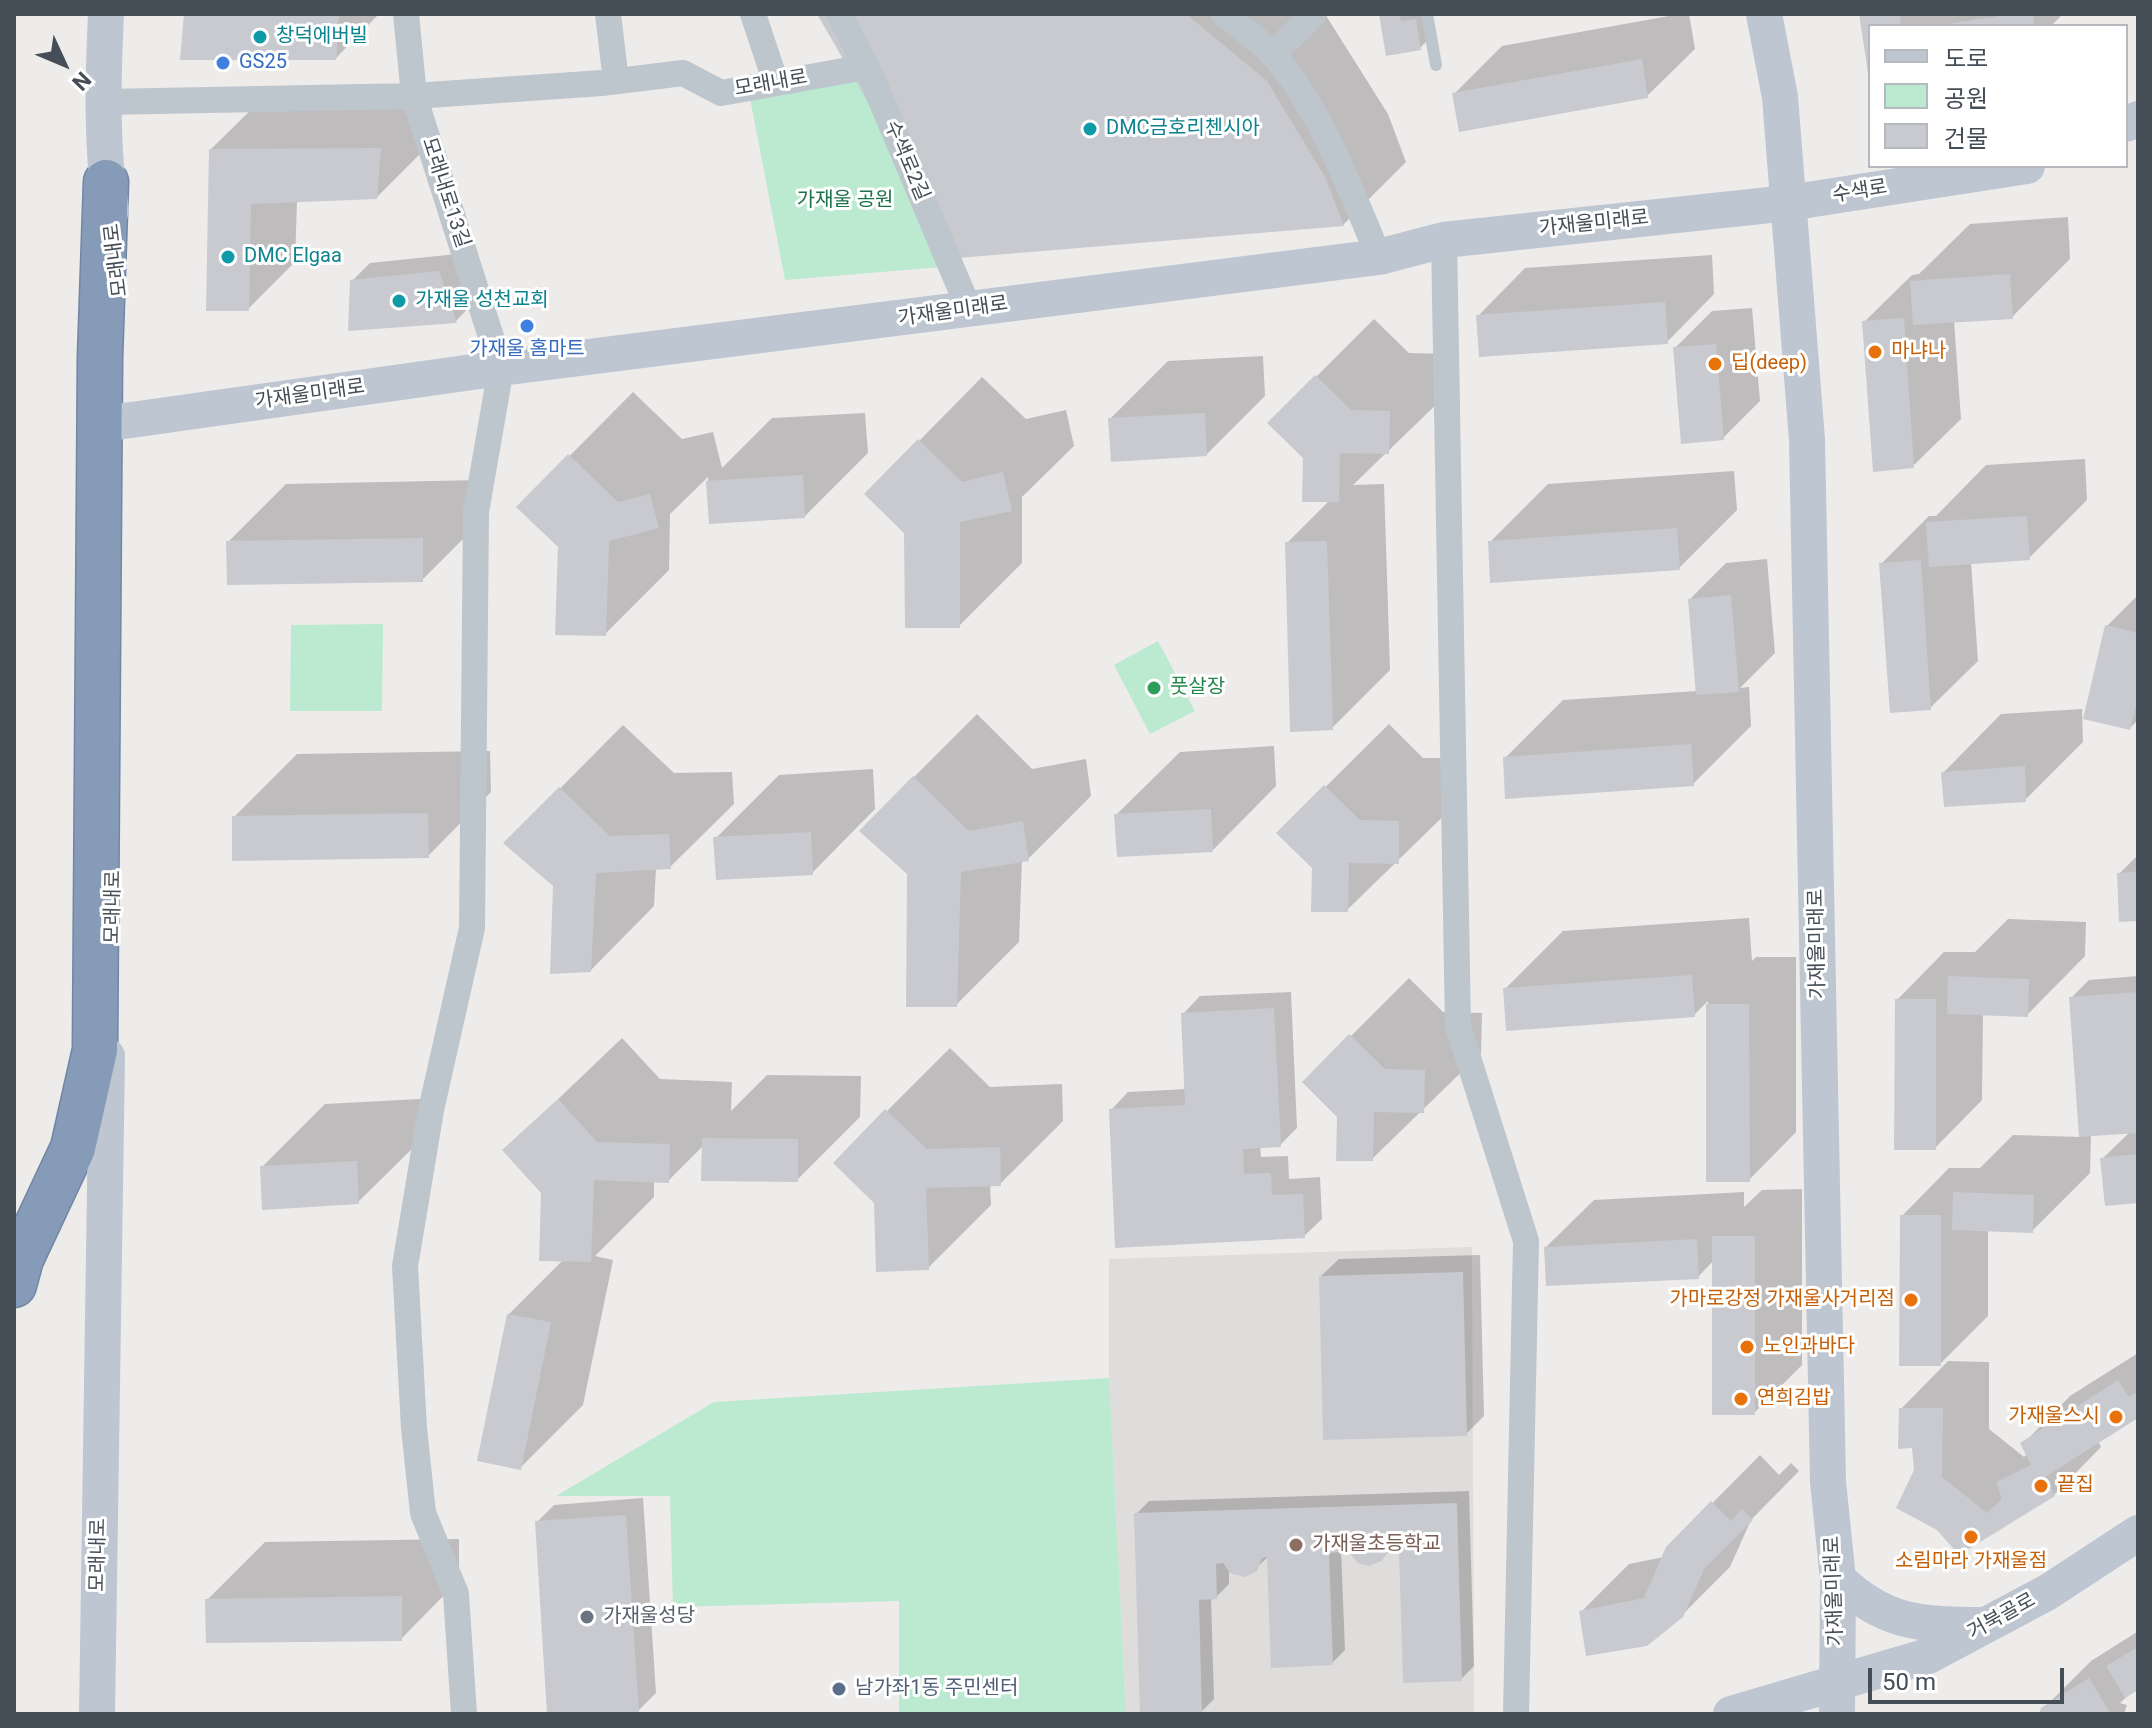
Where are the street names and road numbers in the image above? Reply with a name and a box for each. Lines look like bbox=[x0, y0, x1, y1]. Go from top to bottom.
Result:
street label: 모래내로 bbox=[733, 66, 809, 102]
street label: 수색로2길 bbox=[878, 117, 934, 205]
street label: 모래내로13길 bbox=[416, 135, 474, 251]
street label: 수색로 bbox=[1831, 176, 1889, 208]
street label: 가재울미래로 bbox=[1538, 206, 1650, 242]
street label: 모래내로 bbox=[101, 222, 133, 298]
street label: 가재울미래로 bbox=[897, 292, 1009, 332]
street label: 가재울미래로 bbox=[254, 375, 366, 415]
street label: 모래내로 bbox=[101, 870, 127, 944]
street label: 가재울미래로 bbox=[1805, 889, 1831, 999]
street label: 모래내로 bbox=[86, 1518, 112, 1592]
street label: 가재울미래로 bbox=[1821, 1535, 1849, 1647]
street label: 거북골로 bbox=[1964, 1589, 2040, 1645]

